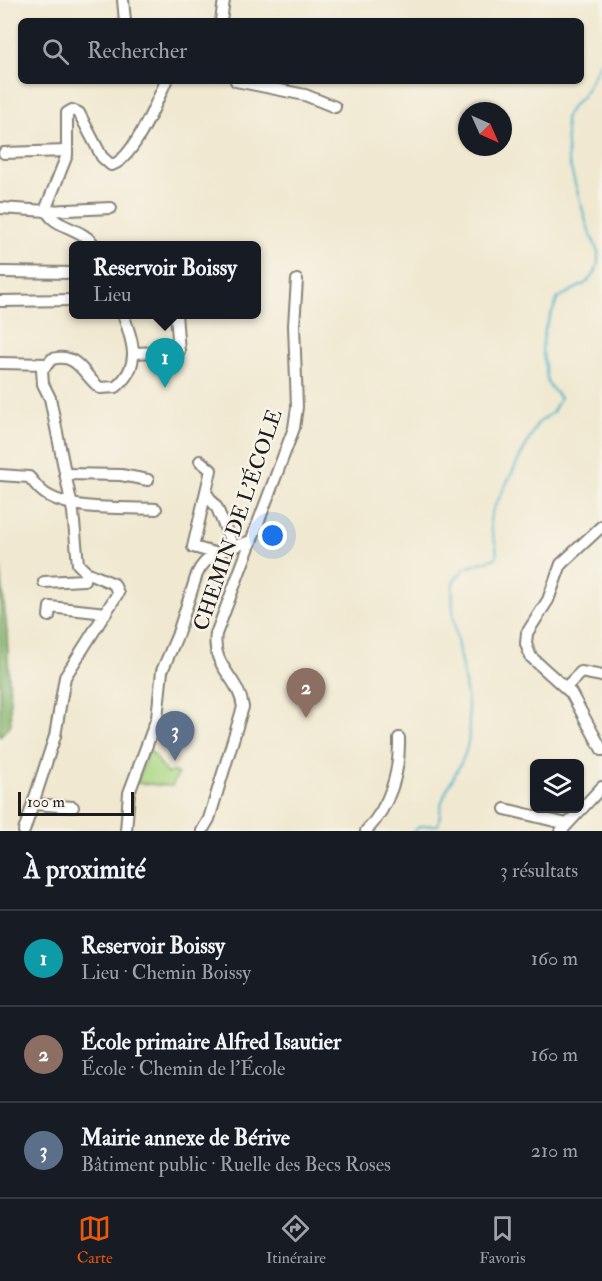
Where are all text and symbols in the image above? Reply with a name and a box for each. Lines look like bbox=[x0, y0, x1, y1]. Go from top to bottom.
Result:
search box bbox=[18, 18, 584, 84]
icon: search bbox=[39, 35, 72, 68]
text: Rechercher bbox=[87, 37, 187, 65]
north arrow bbox=[458, 102, 512, 156]
popup bbox=[69, 241, 261, 319]
text: Reservoir Boissy bbox=[93, 254, 237, 282]
text: Lieu bbox=[93, 282, 131, 307]
pin: 1 bbox=[146, 338, 184, 388]
street label: CHEMIN DE L'ÉCOLE bbox=[187, 406, 289, 634]
your location bbox=[258, 521, 287, 550]
pin: 2 bbox=[286, 668, 326, 718]
pin: 3 bbox=[156, 712, 195, 761]
map controls bbox=[530, 759, 584, 813]
button: layers bbox=[530, 759, 584, 813]
scale bar bbox=[18, 789, 134, 816]
text: 100 m bbox=[27, 792, 65, 812]
text: À proximité bbox=[24, 854, 146, 886]
text: 3 résultats bbox=[500, 858, 578, 883]
text: Reservoir Boissy bbox=[81, 932, 225, 960]
text: 1 bbox=[40, 946, 47, 971]
text: 160 m bbox=[531, 946, 578, 971]
text: Lieu · Chemin Boissy bbox=[81, 960, 251, 985]
text: École primaire Alfred Isautier bbox=[81, 1028, 341, 1056]
text: 2 bbox=[38, 1042, 49, 1067]
text: 160 m bbox=[531, 1042, 578, 1067]
text: École · Chemin de l'École bbox=[81, 1056, 285, 1081]
text: Mairie annexe de Bérive bbox=[81, 1124, 290, 1152]
text: 3 bbox=[40, 1138, 47, 1163]
text: 210 m bbox=[531, 1138, 578, 1163]
text: Bâtiment public · Ruelle des Becs Roses bbox=[81, 1152, 391, 1177]
tab: Carte bbox=[77, 1212, 113, 1268]
tab: Itinéraire bbox=[266, 1212, 326, 1268]
tab: Favoris bbox=[479, 1212, 525, 1268]

